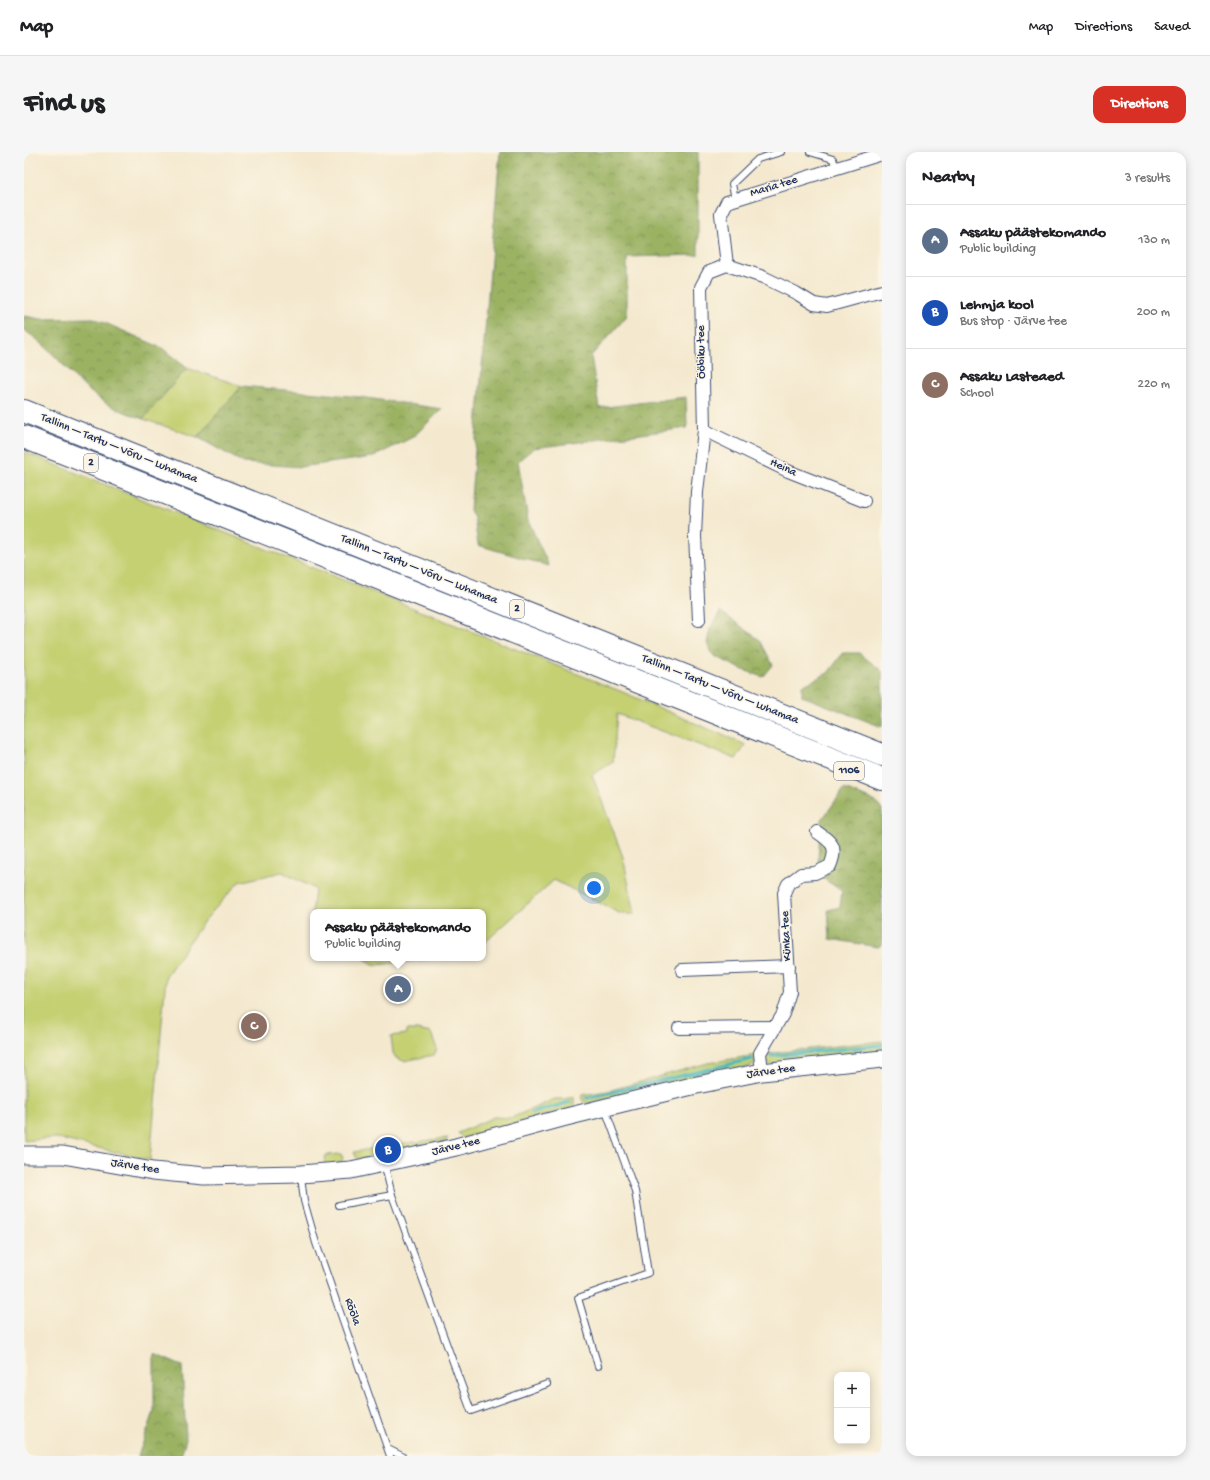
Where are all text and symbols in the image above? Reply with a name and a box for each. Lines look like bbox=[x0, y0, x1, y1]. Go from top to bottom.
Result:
text: Map bbox=[20, 16, 53, 39]
text: Map bbox=[1029, 19, 1053, 36]
text: Directions bbox=[1075, 19, 1132, 36]
text: Saved bbox=[1154, 19, 1190, 36]
button: Directions bbox=[1093, 86, 1186, 123]
text: Find us bbox=[24, 88, 104, 121]
text: Nearby bbox=[922, 168, 975, 188]
text: 3 results bbox=[1125, 171, 1170, 186]
street label: Maria tee bbox=[749, 173, 800, 201]
text: Assaku päästekomando bbox=[960, 224, 1106, 242]
text: A bbox=[931, 233, 939, 248]
text: 130 m bbox=[1138, 233, 1170, 248]
text: Public building bbox=[960, 242, 1036, 257]
text: Lehmja kool bbox=[960, 296, 1034, 314]
text: B bbox=[932, 305, 938, 320]
text: 200 m bbox=[1137, 305, 1170, 320]
text: Bus stop · Järve tee bbox=[960, 314, 1067, 329]
street label: Ööbiku tee bbox=[695, 324, 709, 379]
text: Assaku Lasteaed bbox=[960, 368, 1064, 386]
text: C bbox=[931, 377, 939, 392]
text: 220 m bbox=[1138, 377, 1170, 392]
text: School bbox=[960, 386, 994, 401]
street label: Tallinn — Tartu — Võru — Luhamaa bbox=[37, 411, 200, 487]
road number: 2 bbox=[84, 454, 98, 472]
street label: Heina bbox=[767, 456, 799, 480]
street label: Tallinn — Tartu — Võru — Luhamaa bbox=[337, 532, 500, 608]
road number: 2 bbox=[510, 600, 524, 618]
street label: Tallinn — Tartu — Võru — Luhamaa bbox=[638, 652, 801, 728]
road number: 1106 bbox=[834, 762, 864, 780]
your location bbox=[584, 878, 604, 898]
popup bbox=[310, 909, 486, 961]
street label: Künka tee bbox=[779, 910, 795, 961]
text: Assaku päästekomando bbox=[325, 919, 471, 937]
text: Public building bbox=[325, 937, 401, 952]
pin: A bbox=[385, 974, 411, 1004]
pin: C bbox=[241, 1011, 267, 1041]
street label: Järve tee bbox=[746, 1062, 797, 1082]
street label: Järve tee bbox=[431, 1134, 482, 1160]
pin: B bbox=[375, 1135, 401, 1165]
street label: Järve tee bbox=[110, 1156, 161, 1178]
street label: Rõõla bbox=[341, 1296, 363, 1328]
map controls bbox=[834, 1372, 870, 1444]
button: + bbox=[834, 1372, 870, 1408]
button: − bbox=[834, 1408, 870, 1444]

